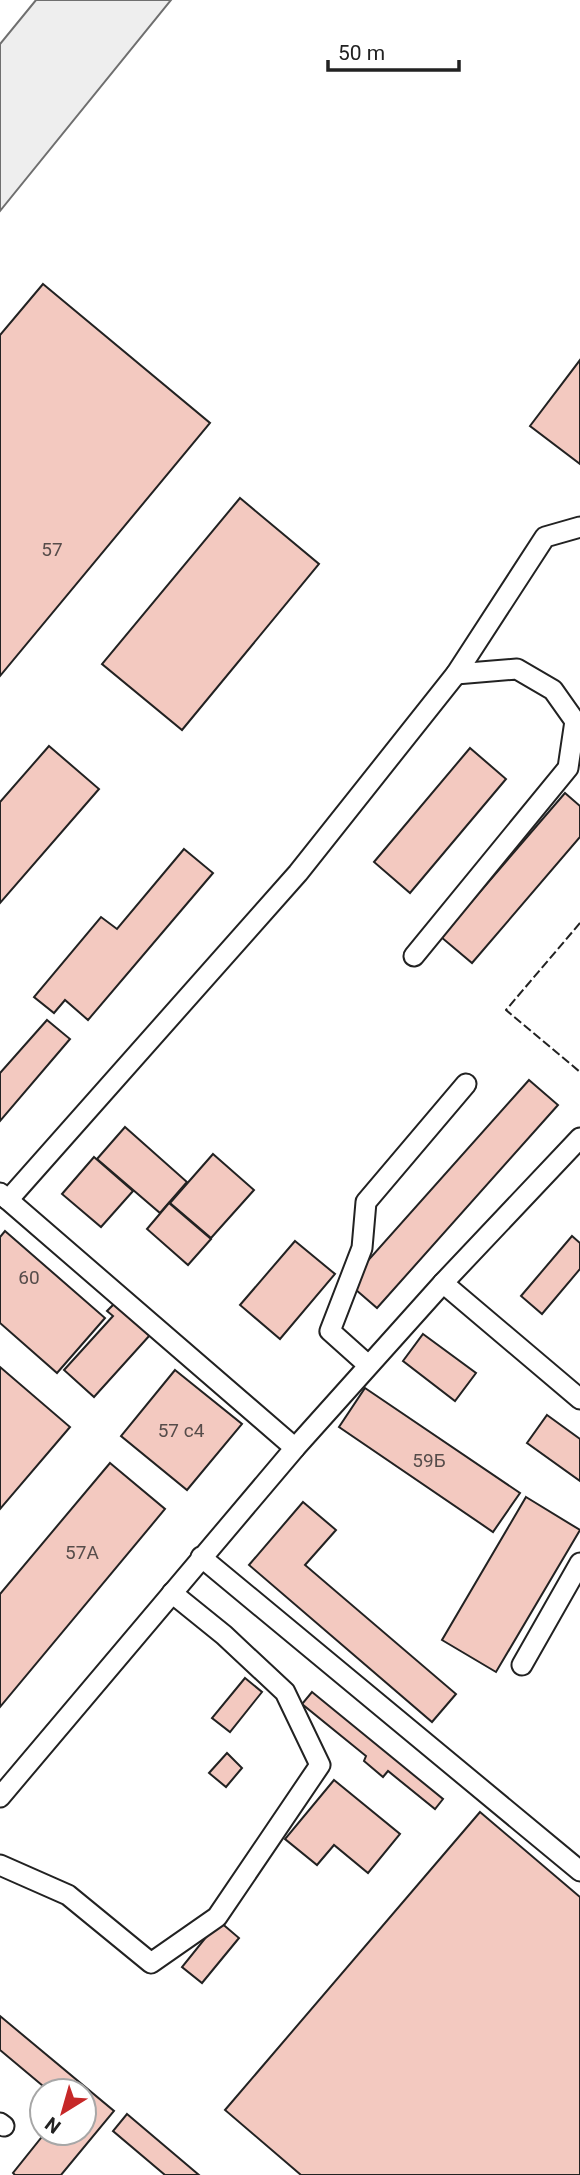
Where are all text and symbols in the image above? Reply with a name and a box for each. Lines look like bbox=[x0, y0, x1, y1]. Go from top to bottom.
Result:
scale bar bbox=[328, 28, 459, 72]
text: 50 m bbox=[338, 41, 385, 65]
house number: 57 bbox=[41, 538, 63, 561]
house number: 60 bbox=[18, 1266, 40, 1289]
house number: 57 с4 bbox=[158, 1419, 205, 1442]
house number: 59Б bbox=[412, 1449, 446, 1472]
house number: 57А bbox=[65, 1541, 99, 1564]
north arrow bbox=[28, 2077, 98, 2147]
text: N bbox=[41, 2112, 65, 2138]

